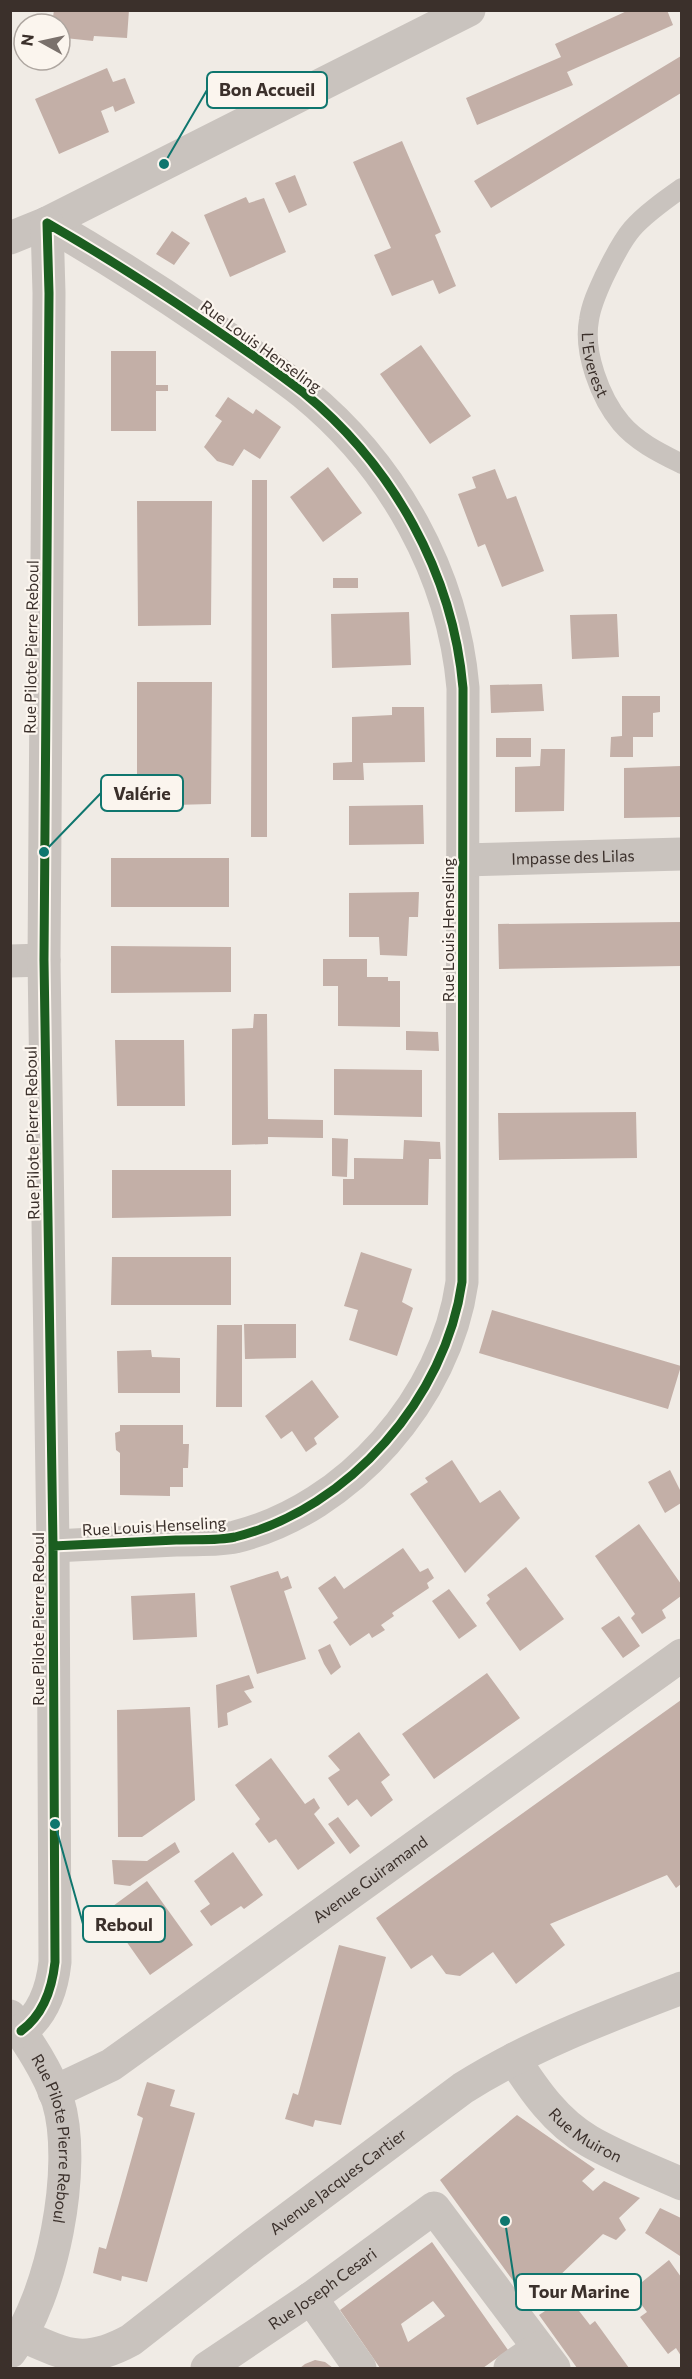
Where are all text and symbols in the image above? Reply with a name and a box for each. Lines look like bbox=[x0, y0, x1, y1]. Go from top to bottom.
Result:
north arrow bbox=[12, 12, 72, 72]
text: N bbox=[16, 33, 37, 47]
callout: Bon Accueil bbox=[207, 72, 327, 108]
text: Bon Accueil bbox=[219, 78, 315, 100]
street label: Rue Louis Henseling bbox=[197, 295, 326, 396]
street label: L'Everest bbox=[579, 332, 613, 401]
street label: Rue Pilote Pierre Reboul bbox=[19, 560, 42, 734]
callout: Valérie bbox=[101, 775, 183, 811]
text: Valérie bbox=[113, 782, 171, 804]
street label: Impasse des Lilas bbox=[511, 845, 635, 868]
street label: Rue Louis Henseling bbox=[438, 857, 457, 1002]
street label: Rue Pilote Pierre Reboul bbox=[20, 1046, 43, 1220]
street label: Rue Louis Henseling bbox=[81, 1512, 227, 1539]
street label: Rue Pilote Pierre Reboul bbox=[28, 1532, 47, 1706]
street label: Avenue Guiramand bbox=[309, 1831, 431, 1926]
callout: Reboul bbox=[83, 1906, 165, 1942]
text: Reboul bbox=[95, 1913, 153, 1935]
street label: Rue Pilote Pierre Reboul bbox=[28, 2050, 75, 2225]
street label: Rue Muiron bbox=[545, 2103, 625, 2166]
street label: Avenue Jacques Cartier bbox=[265, 2123, 410, 2238]
street label: Rue Joseph Cesari bbox=[264, 2243, 380, 2333]
callout: Tour Marine bbox=[516, 2274, 641, 2310]
text: Tour Marine bbox=[528, 2280, 630, 2302]

